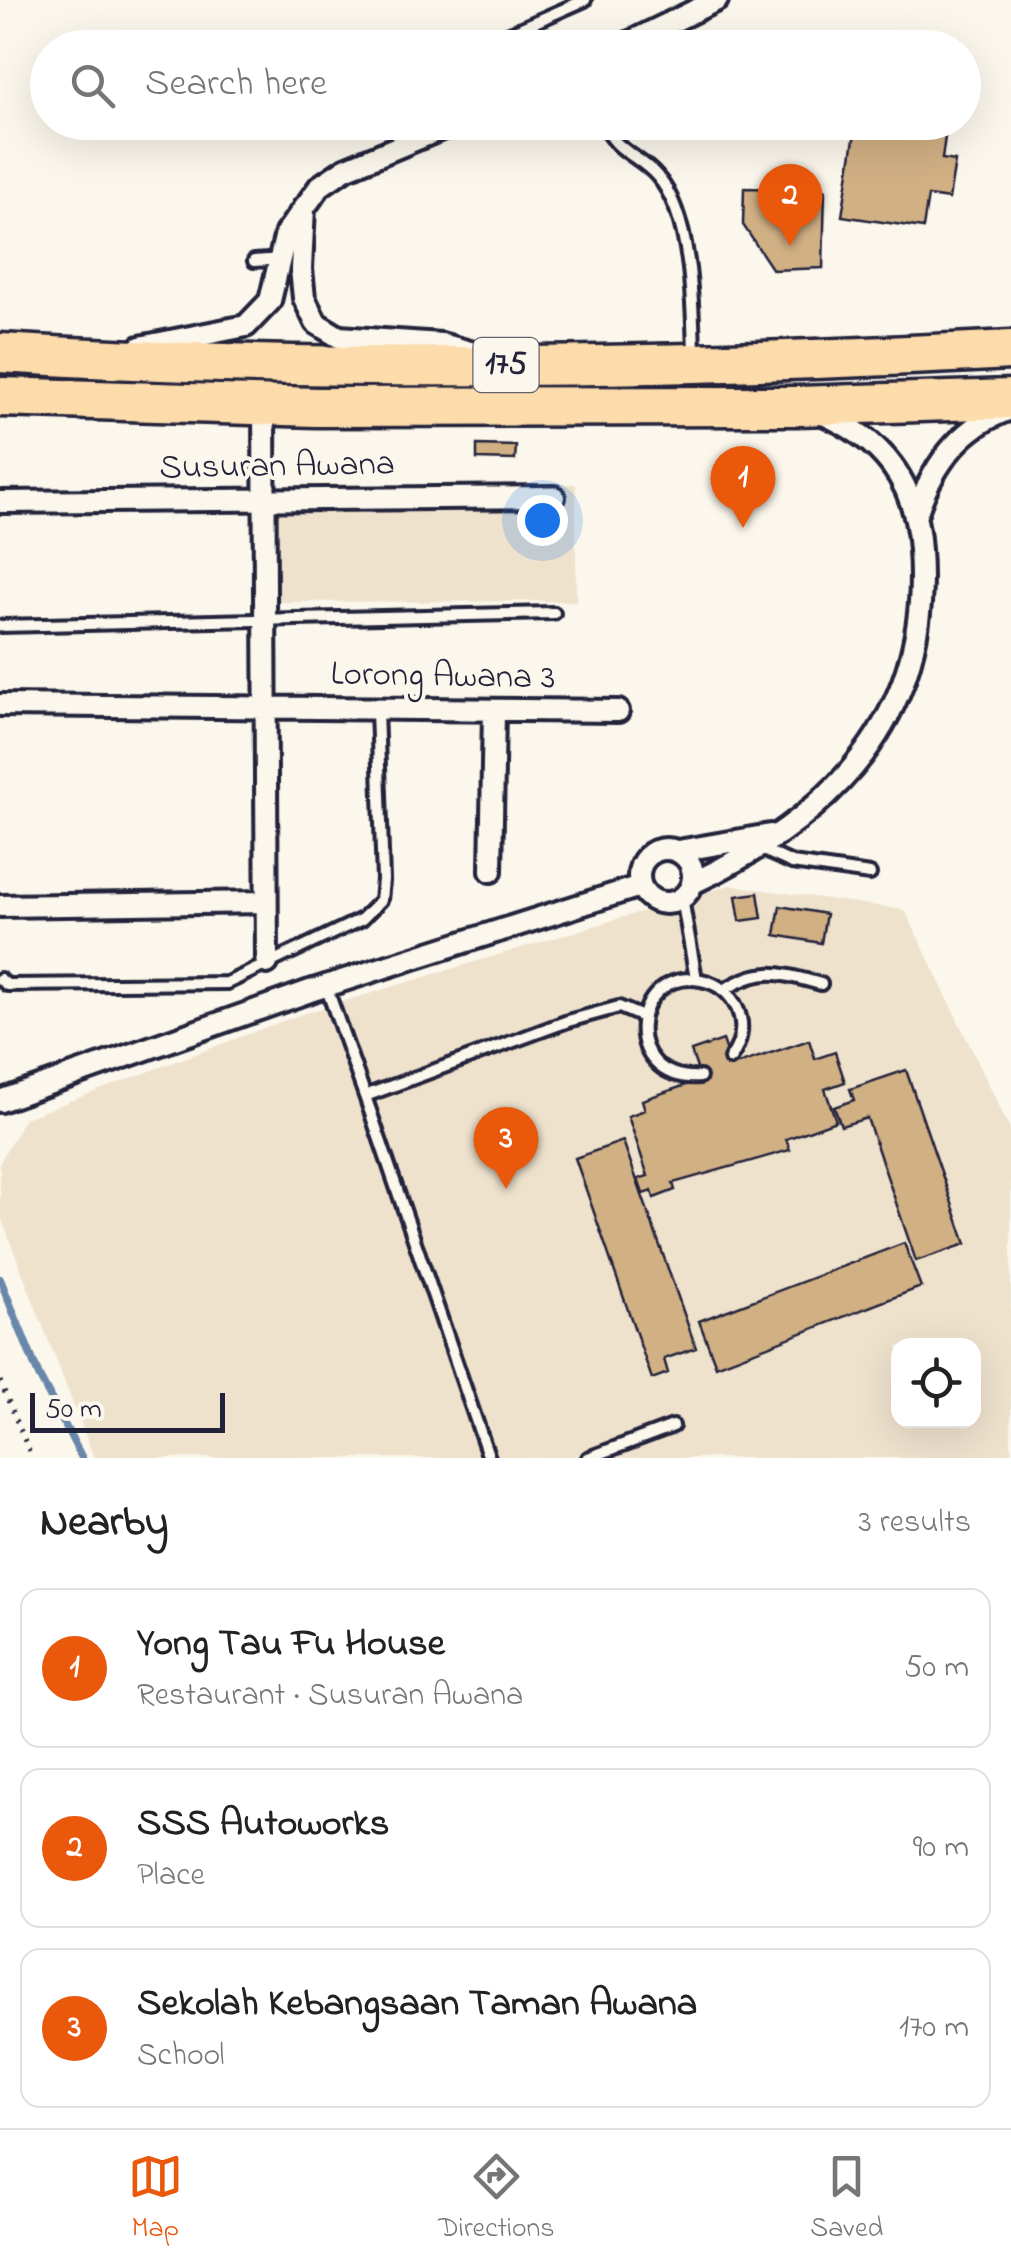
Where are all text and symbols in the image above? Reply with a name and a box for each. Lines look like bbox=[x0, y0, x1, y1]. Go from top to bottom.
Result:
search box bbox=[30, 30, 981, 140]
text: Search here bbox=[145, 57, 327, 113]
icon: search bbox=[65, 58, 120, 113]
pin: 2 bbox=[758, 164, 822, 246]
road number: 175 bbox=[474, 338, 538, 392]
street label: Susuran Awana bbox=[159, 439, 395, 495]
pin: 1 bbox=[710, 446, 776, 528]
your location bbox=[517, 495, 568, 546]
street label: Lorong Awana 3 bbox=[330, 650, 556, 704]
pin: 3 bbox=[474, 1106, 538, 1189]
map controls bbox=[891, 1338, 981, 1428]
button: locate bbox=[891, 1338, 981, 1428]
scale bar bbox=[30, 1388, 225, 1432]
text: 50 m bbox=[45, 1390, 102, 1431]
text: Nearby bbox=[40, 1493, 168, 1554]
text: 3 results bbox=[859, 1500, 971, 1547]
text: Yong Tau Fu House bbox=[137, 1617, 445, 1673]
text: 1 bbox=[69, 1645, 80, 1692]
text: 50 m bbox=[904, 1645, 969, 1692]
text: Restaurant · Susuran Awana bbox=[137, 1673, 523, 1720]
text: SSS Autoworks bbox=[137, 1797, 389, 1853]
text: 2 bbox=[67, 1825, 82, 1872]
text: 90 m bbox=[913, 1825, 969, 1872]
text: Place bbox=[137, 1853, 205, 1900]
text: Sekolah Kebangsaan Taman Awana bbox=[137, 1977, 697, 2033]
text: 3 bbox=[68, 2005, 81, 2052]
text: 170 m bbox=[899, 2005, 969, 2052]
text: School bbox=[137, 2033, 225, 2080]
tab: Map bbox=[128, 2149, 183, 2250]
tab: Directions bbox=[438, 2149, 555, 2250]
tab: Saved bbox=[810, 2149, 883, 2250]

